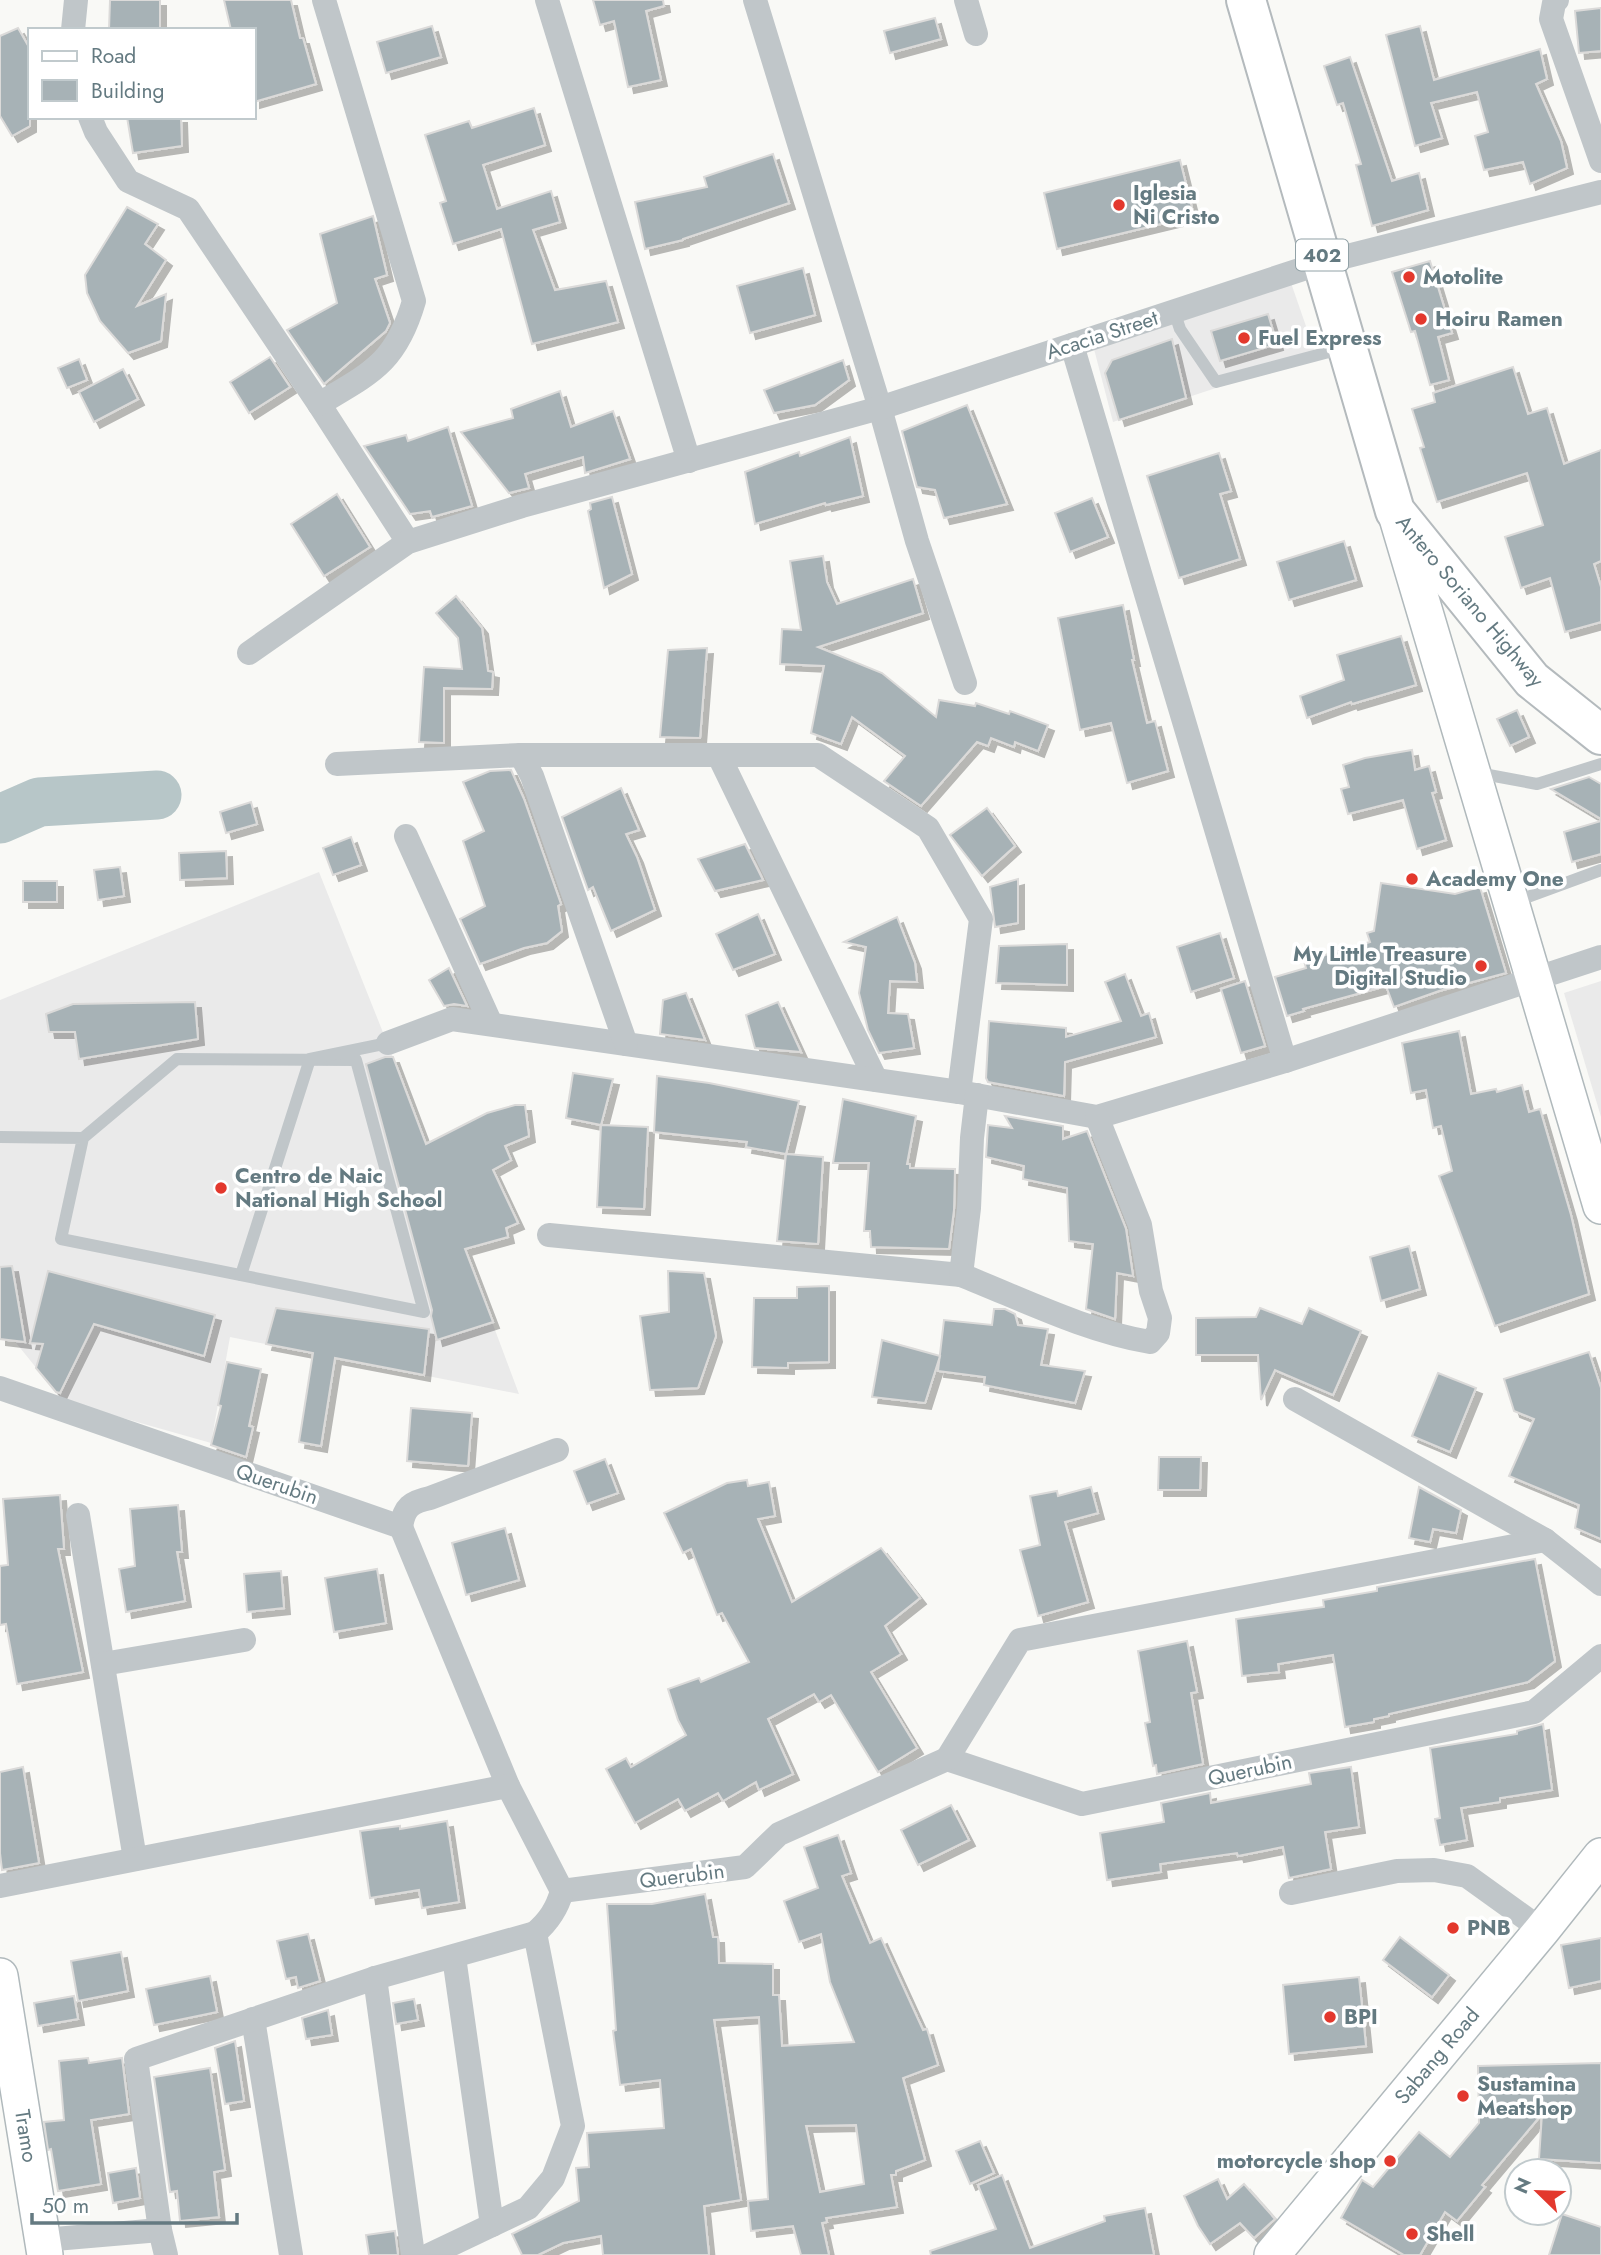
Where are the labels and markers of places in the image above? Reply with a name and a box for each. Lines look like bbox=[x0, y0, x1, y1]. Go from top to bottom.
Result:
place label: Iglesia Ni Cristo bbox=[1133, 178, 1220, 232]
marker: Iglesia Ni Cristo bbox=[1111, 197, 1127, 213]
place label: Motolite bbox=[1423, 262, 1503, 292]
marker: Motolite bbox=[1401, 269, 1417, 285]
place label: Hoiru Ramen bbox=[1435, 304, 1563, 334]
marker: Hoiru Ramen bbox=[1413, 311, 1429, 327]
place label: Fuel Express bbox=[1258, 323, 1382, 353]
marker: Fuel Express bbox=[1236, 330, 1252, 346]
place label: Academy One bbox=[1425, 864, 1564, 894]
marker: Academy One bbox=[1404, 871, 1420, 887]
place label: My Little Treasure Digital Studio bbox=[1293, 939, 1467, 993]
marker: My Little Treasure Digital Studio bbox=[1473, 958, 1489, 974]
place label: Centro de Naic National High School bbox=[235, 1161, 442, 1215]
marker: Centro de Naic National High School bbox=[213, 1180, 229, 1196]
place label: PNB bbox=[1467, 1913, 1511, 1943]
marker: PNB bbox=[1445, 1920, 1461, 1936]
place label: BPI bbox=[1344, 2002, 1378, 2032]
marker: BPI bbox=[1322, 2009, 1338, 2025]
place label: Sustamina Meatshop bbox=[1477, 2069, 1576, 2123]
marker: Sustamina Meatshop bbox=[1455, 2088, 1471, 2104]
place label: motorcycle shop bbox=[1217, 2146, 1376, 2176]
marker: motorcycle shop bbox=[1382, 2153, 1398, 2169]
place label: Shell bbox=[1426, 2219, 1474, 2249]
marker: Shell bbox=[1404, 2226, 1420, 2242]

